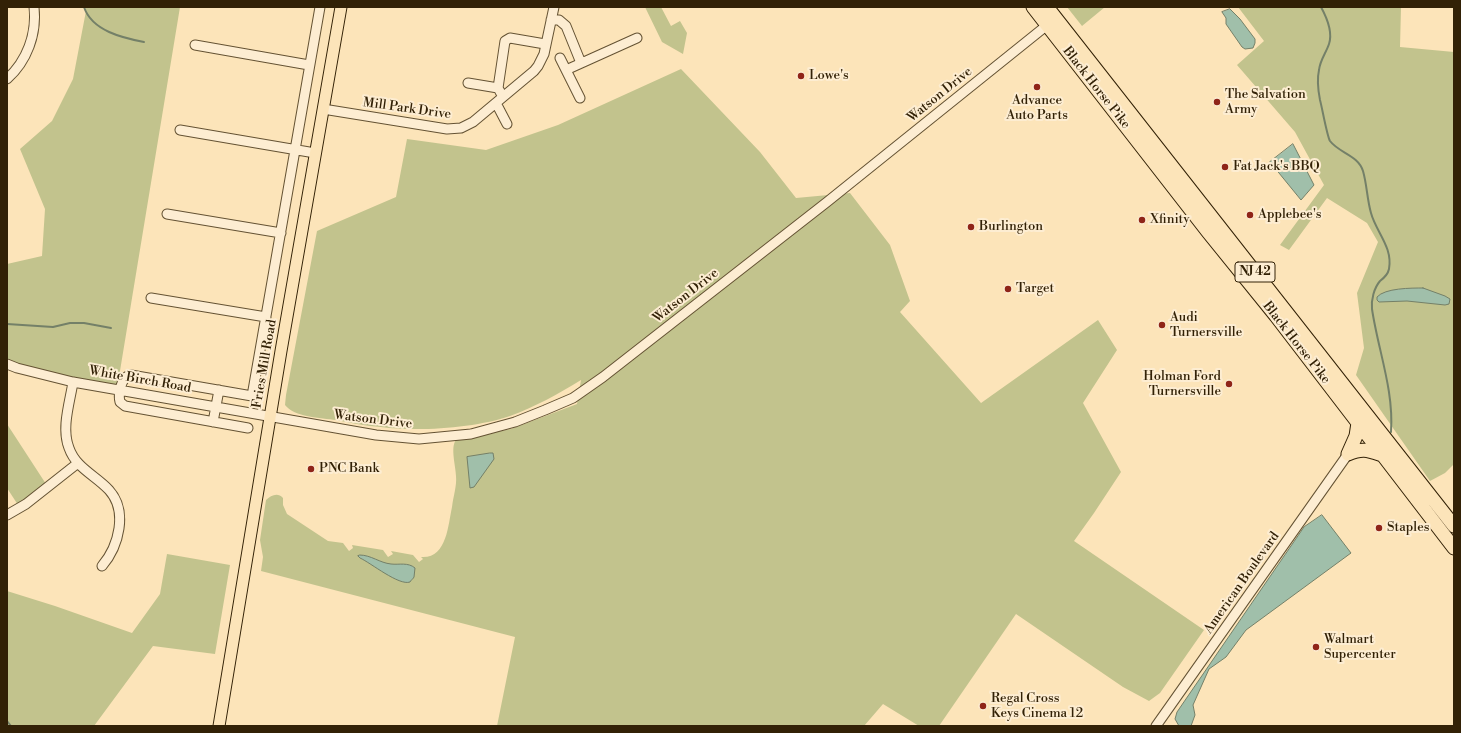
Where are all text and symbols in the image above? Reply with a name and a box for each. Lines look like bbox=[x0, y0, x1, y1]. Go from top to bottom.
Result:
street label: Black Horse Pike bbox=[1059, 44, 1133, 132]
street label: Watson Drive bbox=[905, 64, 975, 126]
place label: Lowe's bbox=[809, 68, 849, 84]
marker: Lowe's bbox=[796, 71, 806, 81]
marker: Advance Auto Parts bbox=[1032, 82, 1042, 92]
place label: The Salvation Army bbox=[1225, 87, 1306, 118]
place label: Advance Auto Parts bbox=[1006, 93, 1068, 124]
street label: Mill Park Drive bbox=[362, 95, 452, 123]
marker: The Salvation Army bbox=[1212, 97, 1222, 107]
place label: Fat Jack's BBQ bbox=[1233, 159, 1320, 175]
marker: Fat Jack's BBQ bbox=[1220, 162, 1230, 172]
place label: Applebee's bbox=[1258, 207, 1322, 223]
marker: Applebee's bbox=[1245, 210, 1255, 220]
place label: Xfinity bbox=[1150, 212, 1190, 228]
marker: Xfinity bbox=[1137, 215, 1147, 225]
place label: Burlington bbox=[979, 219, 1043, 235]
marker: Burlington bbox=[966, 222, 976, 232]
road number: NJ 42 bbox=[1235, 262, 1275, 282]
street label: Watson Drive bbox=[650, 266, 722, 326]
place label: Target bbox=[1016, 281, 1054, 297]
marker: Target bbox=[1003, 284, 1013, 294]
street label: Black Horse Pike bbox=[1259, 299, 1333, 387]
place label: Audi Turnersville bbox=[1170, 310, 1242, 341]
street label: Fries Mill Road bbox=[250, 318, 280, 410]
marker: Audi Turnersville bbox=[1157, 320, 1167, 330]
street label: White Birch Road bbox=[88, 363, 192, 397]
place label: Holman Ford Turnersville bbox=[1143, 369, 1221, 400]
marker: Holman Ford Turnersville bbox=[1224, 379, 1234, 389]
street label: Watson Drive bbox=[333, 407, 413, 433]
place label: PNC Bank bbox=[319, 461, 379, 477]
marker: PNC Bank bbox=[306, 464, 316, 474]
place label: Staples bbox=[1387, 520, 1429, 536]
marker: Staples bbox=[1374, 523, 1384, 533]
street label: American Boulevard bbox=[1201, 529, 1283, 637]
place label: Walmart Supercenter bbox=[1324, 632, 1396, 663]
marker: Walmart Supercenter bbox=[1311, 642, 1321, 652]
place label: Regal Cross Keys Cinema 12 bbox=[991, 691, 1083, 722]
marker: Regal Cross Keys Cinema 12 bbox=[978, 701, 988, 711]

